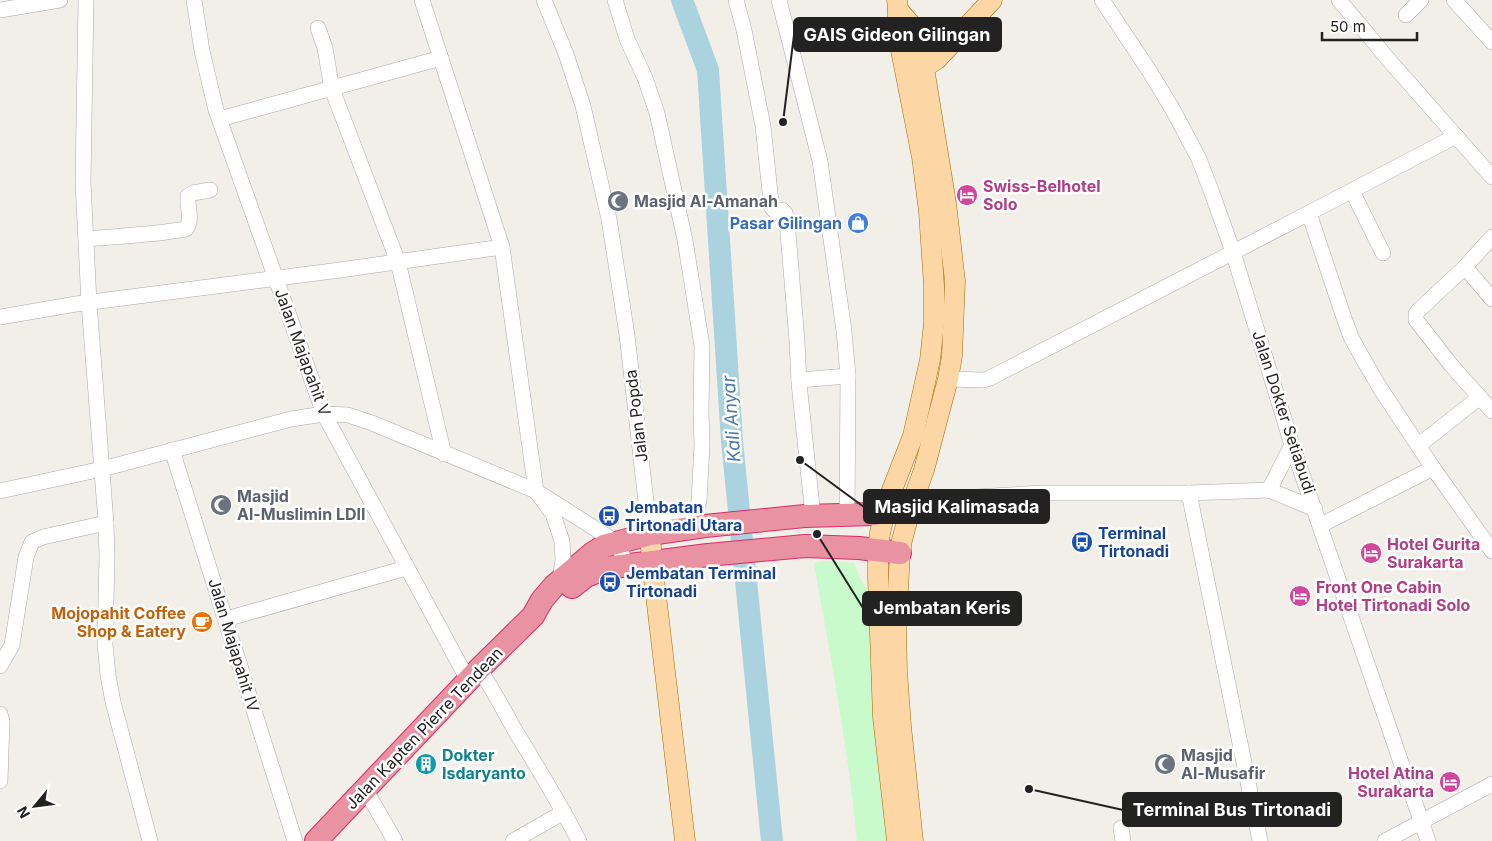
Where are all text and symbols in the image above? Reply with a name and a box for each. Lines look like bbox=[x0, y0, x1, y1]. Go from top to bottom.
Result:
scale bar bbox=[1322, 10, 1417, 42]
text: 50 m bbox=[1330, 17, 1366, 36]
callout: GAIS Gideon Gilingan bbox=[794, 18, 1001, 51]
text: GAIS Gideon Gilingan bbox=[804, 24, 990, 45]
place label: Swiss-Belhotel Solo bbox=[983, 176, 1101, 214]
hotel icon: Swiss-Belhotel Solo bbox=[955, 183, 979, 207]
mosque icon: Masjid Al-Amanah bbox=[606, 189, 630, 213]
place label: Masjid Al-Amanah bbox=[634, 191, 778, 211]
shop icon: Pasar Gilingan bbox=[846, 211, 870, 235]
place label: Pasar Gilingan bbox=[730, 213, 842, 233]
street label: Jalan Majapahit V bbox=[271, 285, 335, 419]
street label: Jalan Dokter Setiabudi bbox=[1248, 328, 1320, 496]
street label: Jalan Popda bbox=[620, 369, 652, 463]
water label: Kali Anyar bbox=[717, 374, 744, 463]
place label: Masjid Al-Muslimin LDII bbox=[237, 486, 366, 524]
callout: Masjid Kalimasada bbox=[864, 490, 1049, 523]
mosque icon: Masjid Al-Muslimin LDII bbox=[209, 493, 233, 517]
text: Masjid Kalimasada bbox=[874, 496, 1040, 517]
place label: Jembatan Tirtonadi Utara bbox=[625, 497, 742, 535]
bus stop icon: Jembatan Tirtonadi Utara bbox=[597, 504, 621, 528]
place label: Terminal Tirtonadi bbox=[1098, 523, 1169, 561]
bus stop icon: Terminal Tirtonadi bbox=[1070, 530, 1094, 554]
place label: Hotel Gurita Surakarta bbox=[1387, 534, 1480, 572]
hotel icon: Hotel Gurita Surakarta bbox=[1359, 541, 1383, 565]
place label: Jembatan Terminal Tirtonadi bbox=[626, 563, 776, 601]
bus stop icon: Jembatan Terminal Tirtonadi bbox=[598, 570, 622, 594]
street label: Jalan Majapahit IV bbox=[204, 576, 264, 714]
place label: Front One Cabin Hotel Tirtonadi Solo bbox=[1316, 577, 1471, 615]
hotel icon: Front One Cabin Hotel Tirtonadi Solo bbox=[1288, 584, 1312, 608]
callout: Jembatan Keris bbox=[863, 592, 1021, 625]
text: Jembatan Keris bbox=[873, 597, 1011, 618]
place label: Mojopahit Coffee Shop & Eatery bbox=[51, 603, 186, 641]
cafe icon: Mojopahit Coffee Shop & Eatery bbox=[190, 610, 214, 634]
street label: Jalan Kapten Pierre Tendean bbox=[341, 643, 507, 813]
place label: Dokter Isdaryanto bbox=[442, 745, 526, 783]
place label: Masjid Al-Musafir bbox=[1181, 745, 1266, 783]
building icon: Dokter Isdaryanto bbox=[414, 752, 438, 776]
mosque icon: Masjid Al-Musafir bbox=[1153, 752, 1177, 776]
place label: Hotel Atina Surakarta bbox=[1348, 763, 1434, 801]
hotel icon: Hotel Atina Surakarta bbox=[1438, 770, 1462, 794]
north arrow bbox=[10, 781, 60, 831]
callout: Terminal Bus Tirtonadi bbox=[1123, 793, 1341, 826]
text: Terminal Bus Tirtonadi bbox=[1133, 799, 1331, 820]
text: N bbox=[13, 804, 33, 821]

